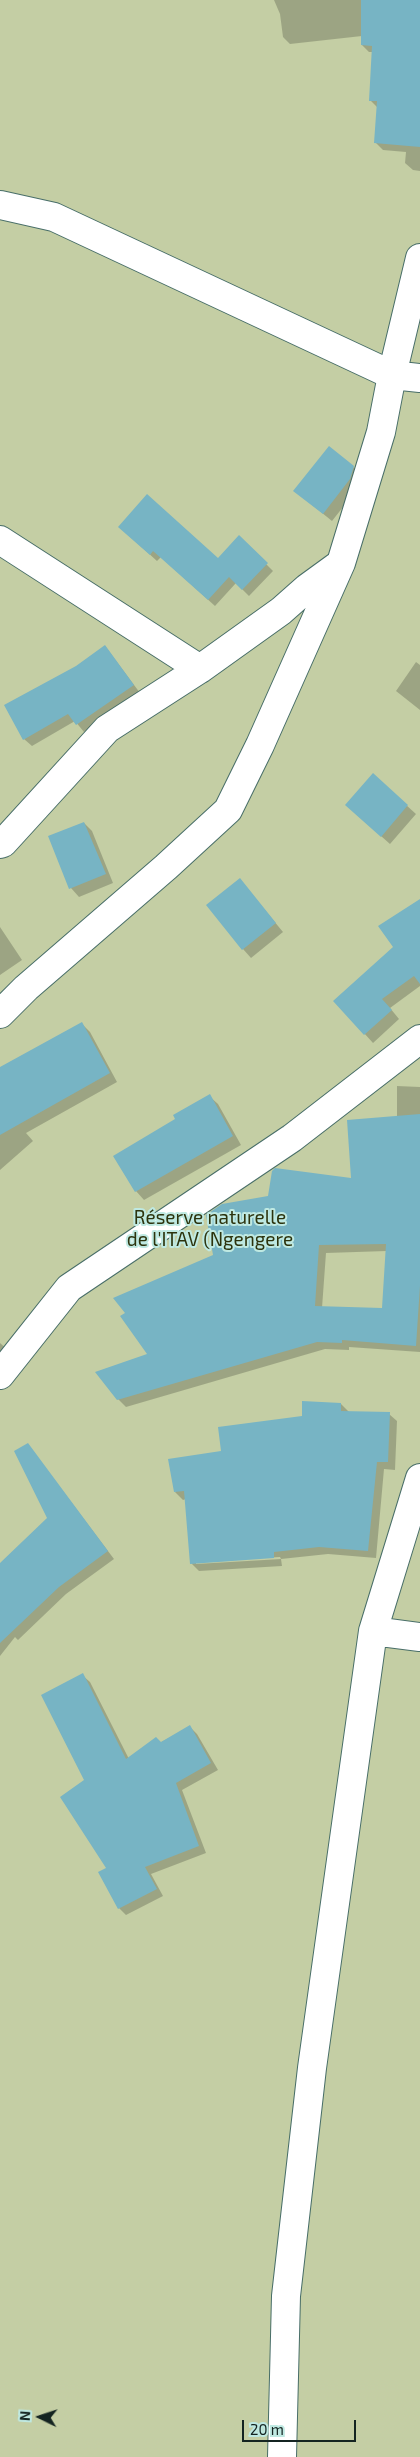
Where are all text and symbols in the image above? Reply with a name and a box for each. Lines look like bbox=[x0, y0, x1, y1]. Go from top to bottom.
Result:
park label: Réserve naturelle de l'ITAV (Ngengere bbox=[127, 1207, 293, 1251]
north arrow bbox=[15, 2392, 65, 2442]
text: N bbox=[16, 2410, 33, 2422]
scale bar bbox=[245, 2410, 359, 2442]
text: 20 m bbox=[250, 2420, 284, 2438]

